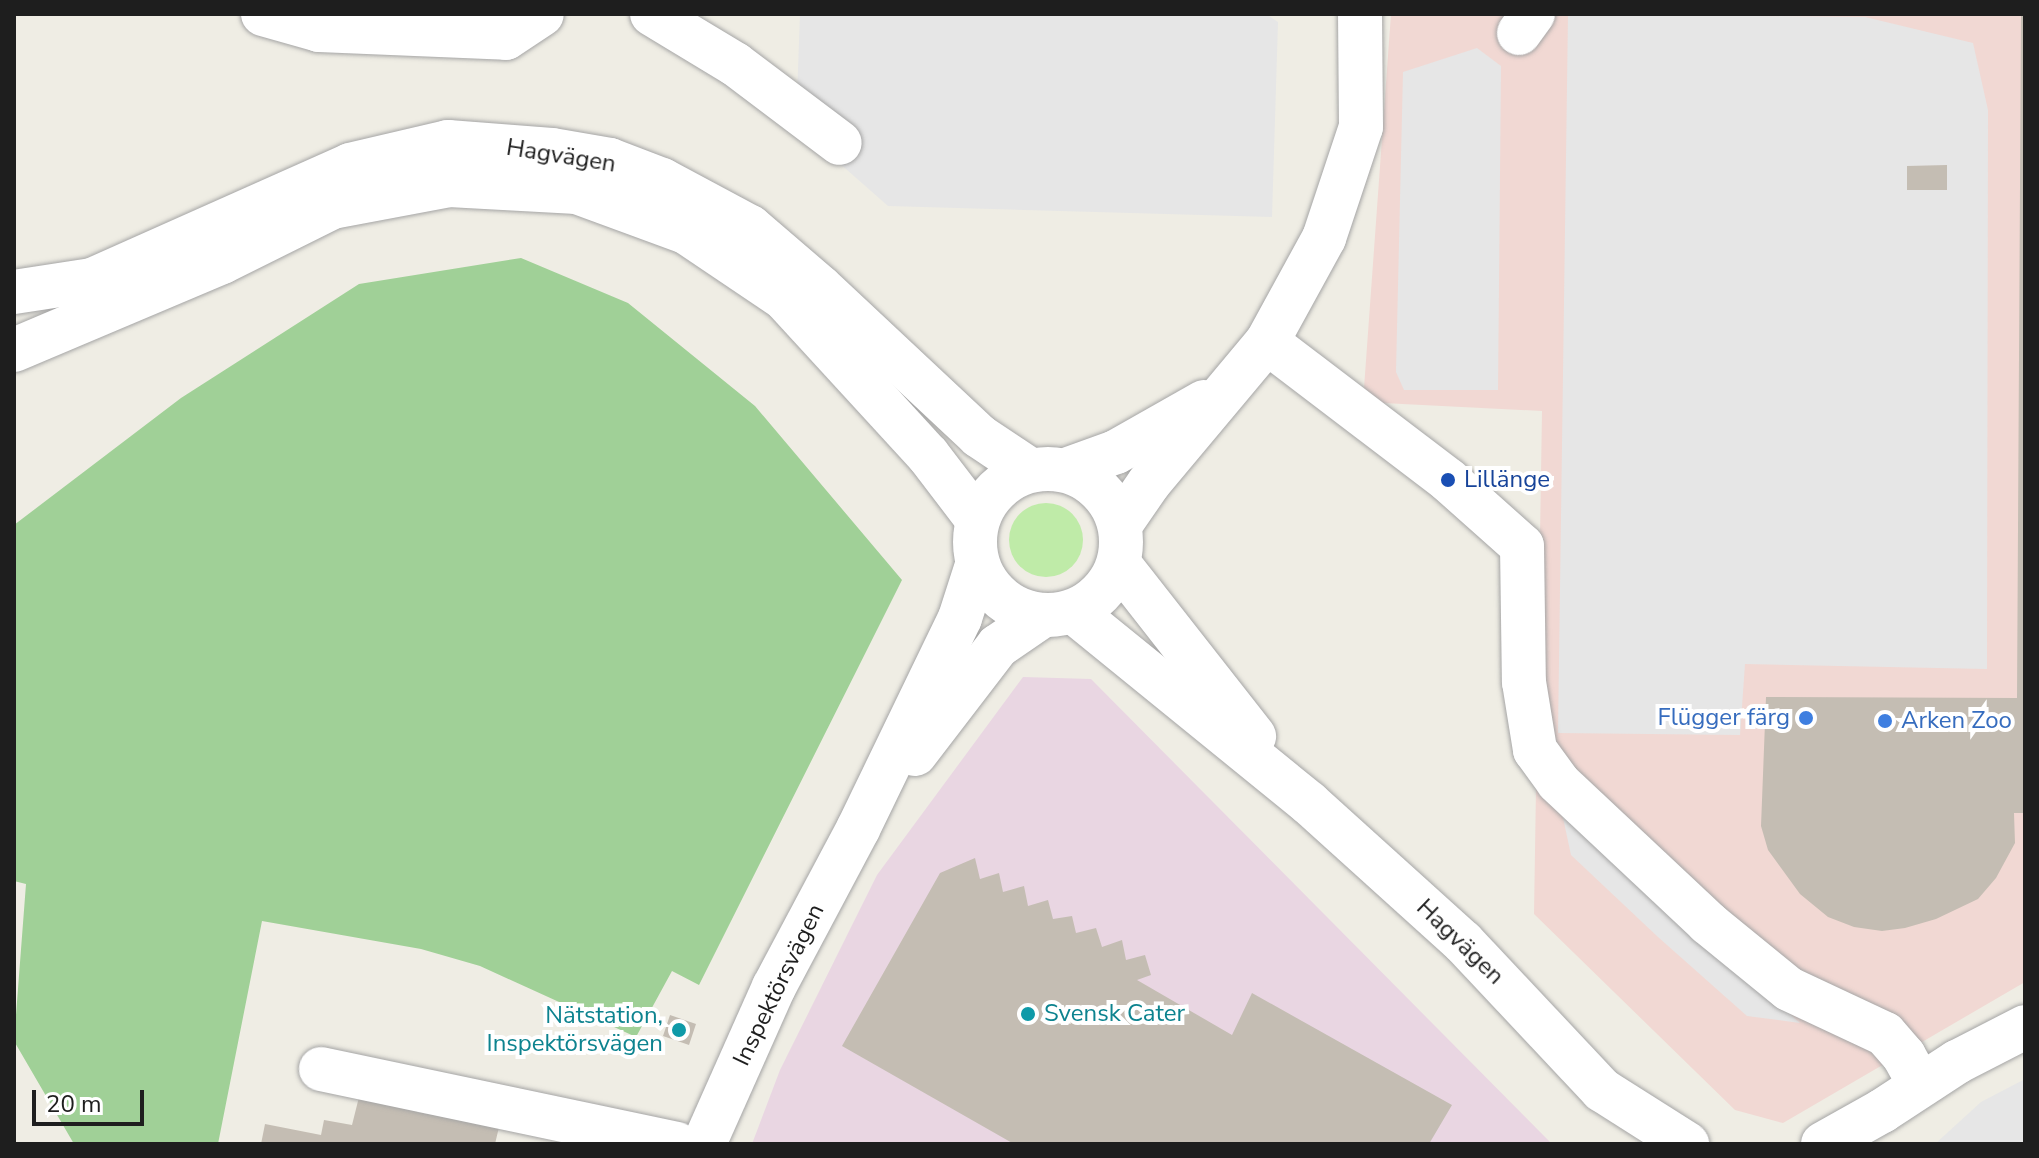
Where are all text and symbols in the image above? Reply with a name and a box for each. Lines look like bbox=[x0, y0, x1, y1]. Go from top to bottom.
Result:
street label: Hagvägen bbox=[504, 133, 618, 179]
place label: Lillänge bbox=[1464, 466, 1550, 494]
marker: Lillänge bbox=[1439, 471, 1457, 489]
place label: Flügger färg bbox=[1658, 704, 1790, 732]
place label: Arken Zoo bbox=[1901, 707, 2012, 735]
marker: Flügger färg bbox=[1797, 709, 1815, 727]
marker: Arken Zoo bbox=[1876, 712, 1894, 730]
street label: Hagvägen bbox=[1410, 893, 1510, 991]
street label: Inspektörsvägen bbox=[727, 899, 831, 1071]
place label: Svensk Cater bbox=[1044, 1000, 1185, 1028]
place label: Nätstation, Inspektörsvägen bbox=[487, 1002, 663, 1058]
marker: Svensk Cater bbox=[1019, 1005, 1037, 1023]
marker: Nätstation, Inspektörsvägen bbox=[670, 1021, 688, 1039]
scale bar bbox=[36, 1074, 148, 1124]
text: 20 m bbox=[46, 1088, 102, 1120]

